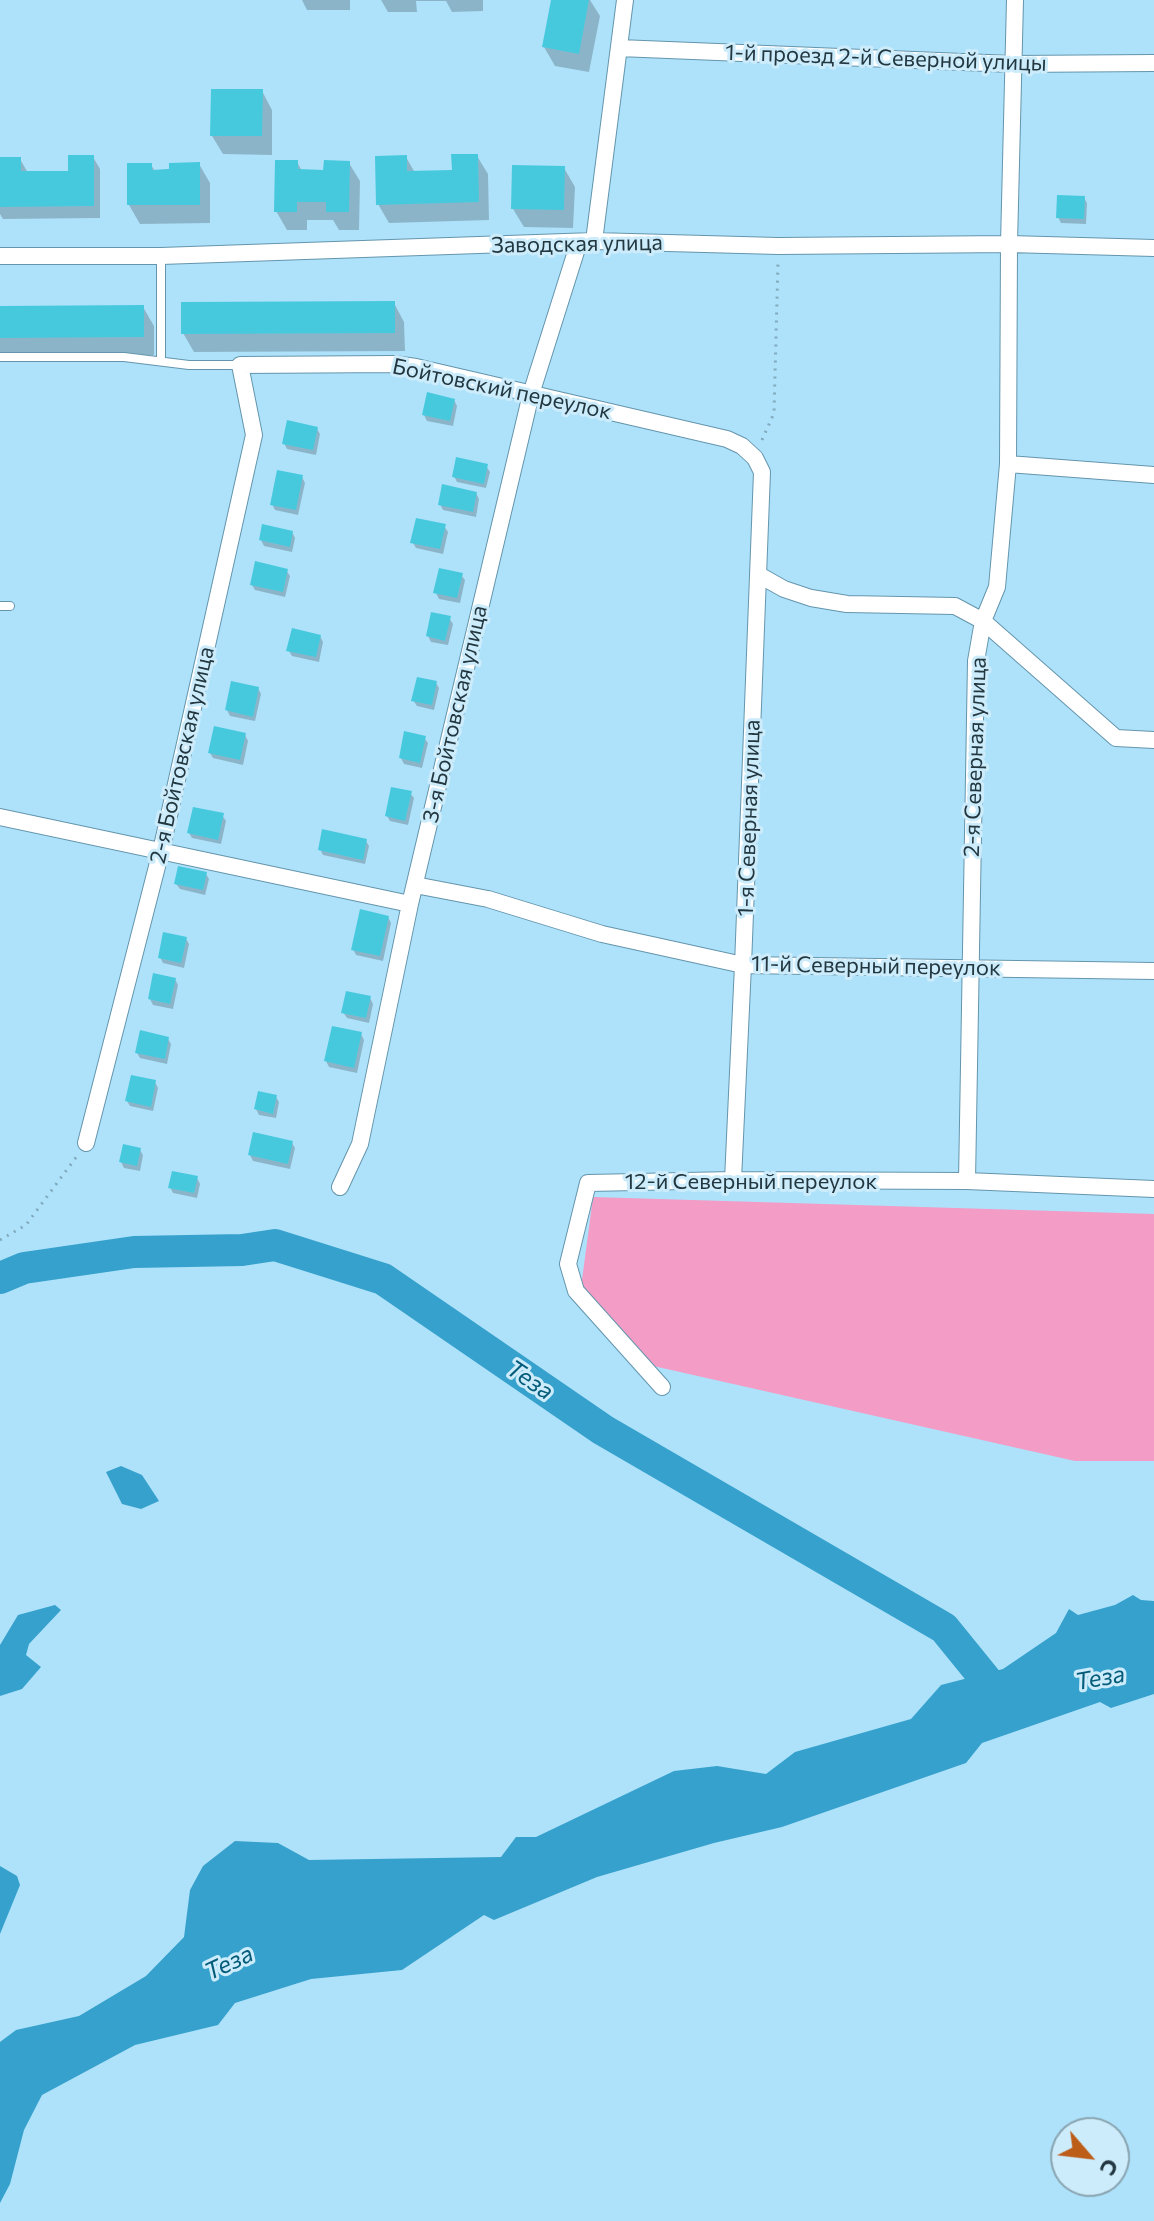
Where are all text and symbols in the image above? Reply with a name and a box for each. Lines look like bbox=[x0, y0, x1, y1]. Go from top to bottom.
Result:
street label: 1-й проезд 2-й Северной улицы bbox=[725, 39, 1047, 77]
street label: Заводская улица bbox=[491, 229, 663, 259]
street label: Бойтовский переулок bbox=[390, 353, 614, 425]
street label: 3-я Бойтовская улица bbox=[417, 603, 493, 825]
street label: 2-я Бойтовская улица bbox=[144, 644, 220, 866]
street label: 2-я Северная улица bbox=[958, 657, 992, 857]
street label: 1-я Северная улица bbox=[732, 719, 766, 917]
street label: 11-й Северный переулок bbox=[751, 951, 1001, 981]
street label: 12-й Северный переулок bbox=[625, 1169, 877, 1195]
water label: Теза bbox=[501, 1354, 559, 1406]
water label: Теза bbox=[1073, 1659, 1127, 1697]
water label: Теза bbox=[200, 1939, 258, 1987]
north arrow bbox=[1050, 2117, 1130, 2197]
text: С bbox=[1094, 2155, 1125, 2181]

